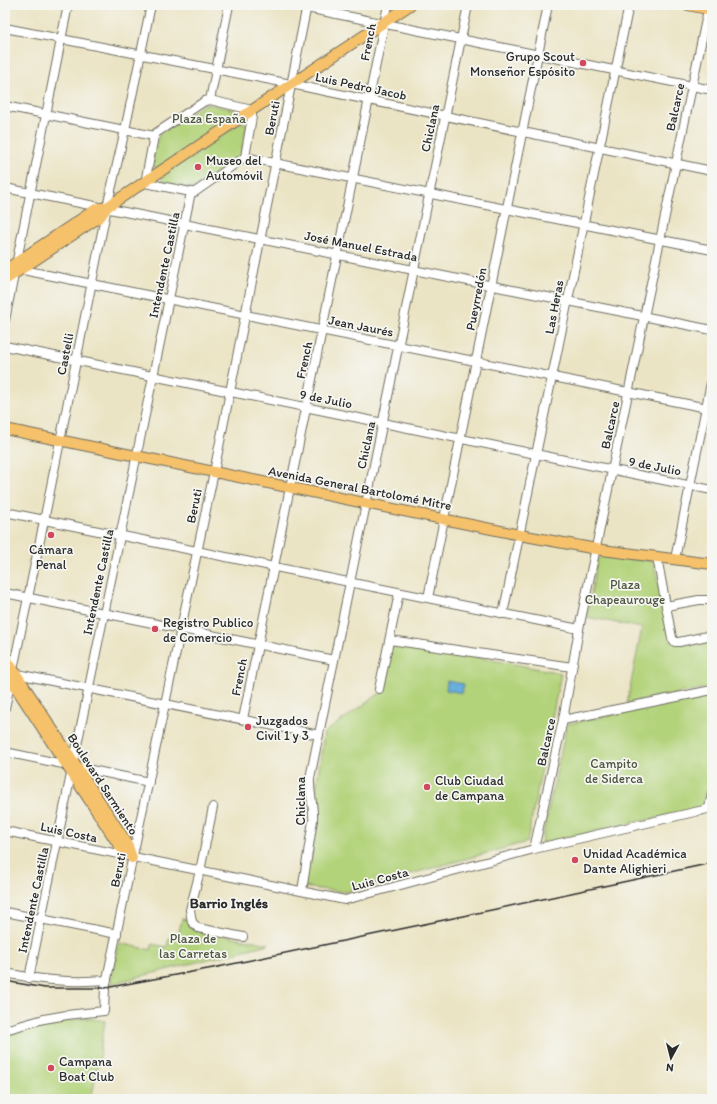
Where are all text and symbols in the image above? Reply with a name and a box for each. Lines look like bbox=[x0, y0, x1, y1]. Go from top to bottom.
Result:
street label: French bbox=[357, 22, 379, 62]
place label: Grupo Scout Monseñor Espósito bbox=[470, 49, 575, 79]
marker: Grupo Scout Monseñor Espósito bbox=[578, 58, 588, 68]
street label: Luis Pedro Jacob bbox=[314, 69, 408, 103]
street label: Balcarce bbox=[663, 82, 687, 132]
street label: Beruti bbox=[261, 99, 283, 137]
street label: Chiclana bbox=[418, 102, 442, 153]
park label: Plaza España bbox=[172, 111, 246, 126]
place label: Museo del Automóvil bbox=[206, 153, 263, 183]
marker: Museo del Automóvil bbox=[193, 162, 203, 172]
street label: Intendente Castilla bbox=[145, 210, 183, 319]
street label: José Manuel Estrada bbox=[303, 228, 419, 264]
street label: Pueyrredón bbox=[463, 266, 489, 332]
street label: Las Heras bbox=[541, 279, 567, 335]
street label: Jean Jaurés bbox=[327, 312, 395, 340]
street label: Castelli bbox=[54, 332, 76, 376]
street label: French bbox=[293, 340, 315, 380]
street label: 9 de Julio bbox=[299, 387, 354, 411]
street label: Balcarce bbox=[598, 400, 622, 450]
street label: Chiclana bbox=[354, 419, 378, 470]
street label: 9 de Julio bbox=[628, 454, 683, 478]
street label: Avenida General Bartolomé Mitre bbox=[267, 463, 453, 513]
street label: Beruti bbox=[183, 487, 205, 525]
street label: Intendente Castilla bbox=[79, 527, 117, 636]
marker: Cámara Penal bbox=[46, 530, 56, 540]
place label: Cámara Penal bbox=[29, 542, 74, 572]
park label: Plaza Chapeaurouge bbox=[585, 577, 665, 607]
place label: Registro Publico de Comercio bbox=[163, 615, 254, 645]
marker: Registro Publico de Comercio bbox=[150, 624, 160, 634]
street label: French bbox=[228, 657, 250, 697]
place label: Juzgados Civil 1 y 3 bbox=[256, 713, 309, 743]
street label: Balcarce bbox=[534, 717, 558, 767]
marker: Juzgados Civil 1 y 3 bbox=[243, 722, 253, 732]
street label: Boulevard Sarmiento bbox=[65, 730, 142, 838]
park label: Campito de Siderca bbox=[585, 756, 643, 786]
place label: Club Ciudad de Campana bbox=[435, 773, 504, 803]
street label: Chiclana bbox=[293, 776, 308, 825]
marker: Club Ciudad de Campana bbox=[422, 782, 432, 792]
street label: Luis Costa bbox=[39, 819, 99, 845]
street label: Intendente Castilla bbox=[14, 845, 52, 954]
place label: Unidad Académica Dante Alighieri bbox=[583, 846, 687, 876]
street label: Beruti bbox=[107, 851, 129, 889]
marker: Unidad Académica Dante Alighieri bbox=[570, 855, 580, 865]
street label: Luis Costa bbox=[350, 864, 410, 894]
district label: Barrio Inglés bbox=[190, 895, 268, 912]
park label: Plaza de las Carretas bbox=[159, 931, 227, 961]
north arrow bbox=[651, 1038, 691, 1078]
place label: Campana Boat Club bbox=[59, 1054, 115, 1084]
text: N bbox=[665, 1061, 674, 1074]
marker: Campana Boat Club bbox=[46, 1063, 56, 1073]

